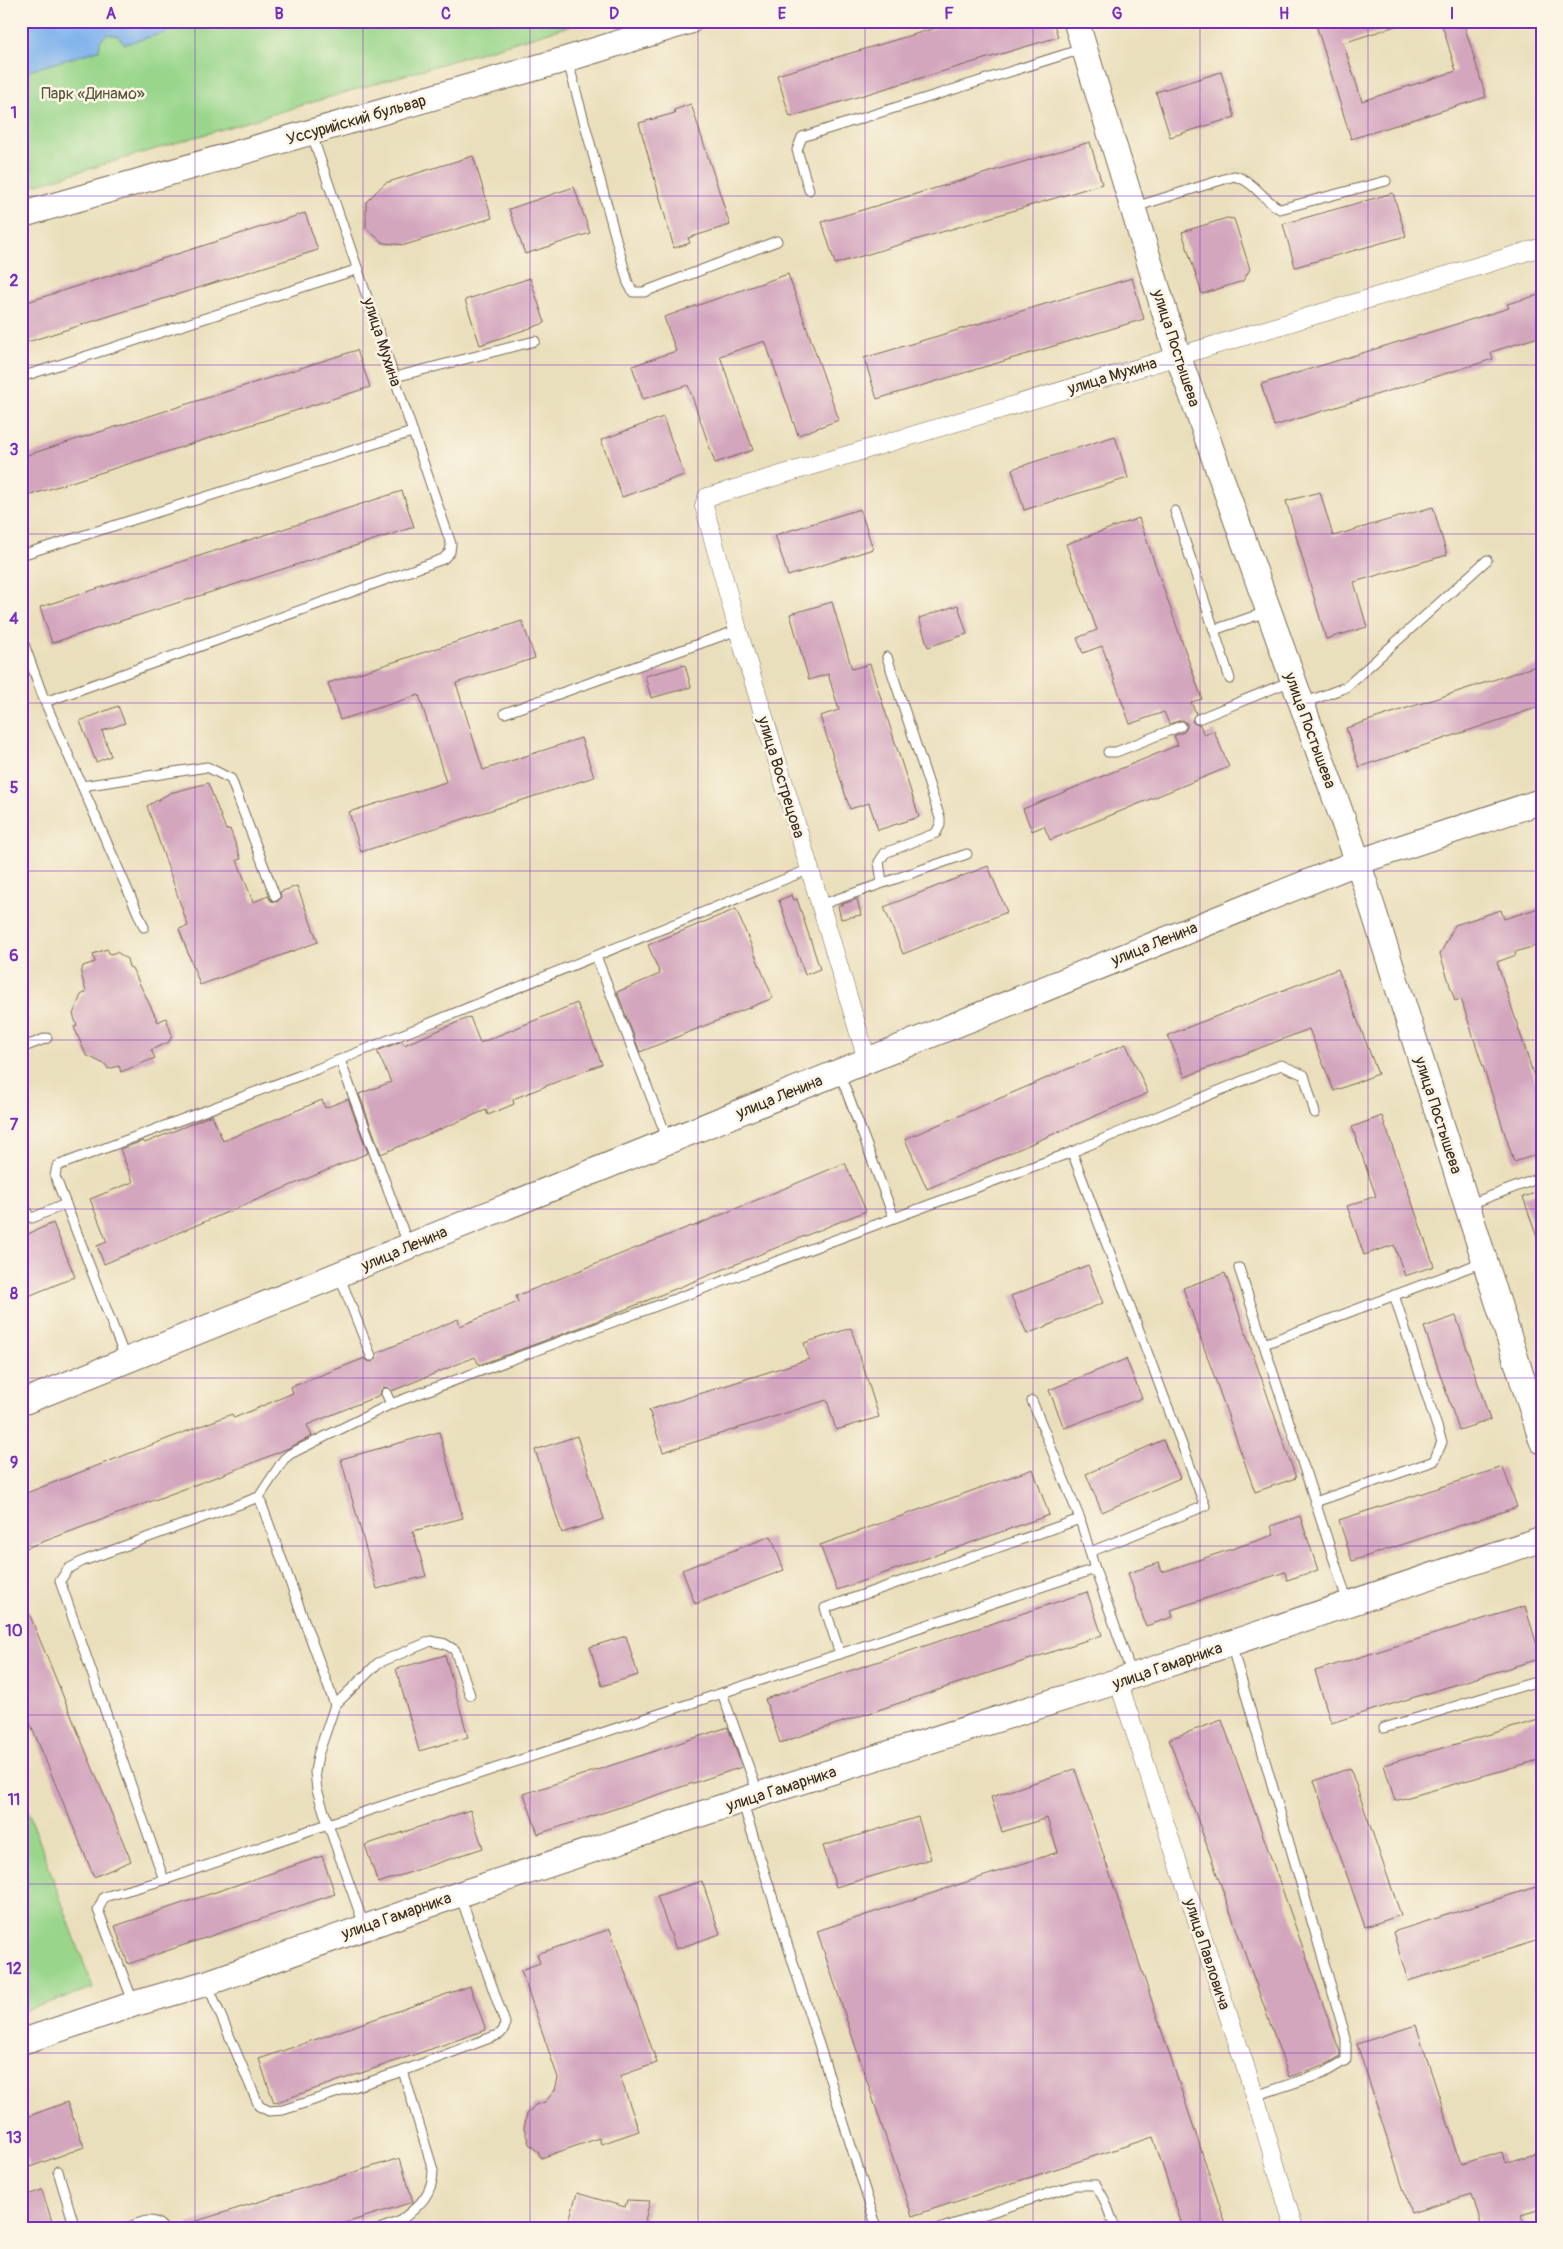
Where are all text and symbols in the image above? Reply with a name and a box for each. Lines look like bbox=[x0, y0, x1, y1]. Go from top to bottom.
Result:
text: A bbox=[106, 4, 117, 24]
text: B bbox=[274, 4, 284, 24]
text: C bbox=[441, 4, 451, 24]
text: D bbox=[609, 4, 619, 24]
text: E bbox=[778, 4, 787, 24]
text: F bbox=[944, 4, 954, 24]
text: G bbox=[1112, 4, 1123, 24]
text: H bbox=[1279, 4, 1289, 24]
text: I bbox=[1450, 4, 1454, 24]
park label: Парк «Динамо» bbox=[41, 84, 145, 104]
street label: Уссурийский бульвар bbox=[284, 90, 428, 149]
text: 1 bbox=[11, 103, 17, 123]
text: 2 bbox=[10, 271, 19, 291]
street label: улица Постышева bbox=[1147, 286, 1204, 409]
street label: улица Мухина bbox=[358, 294, 406, 389]
street label: улица Мухина bbox=[1064, 353, 1159, 399]
text: 3 bbox=[10, 440, 19, 460]
text: 4 bbox=[9, 609, 19, 629]
street label: улица Постышева bbox=[1279, 669, 1340, 791]
street label: улица Вострецова bbox=[753, 713, 809, 841]
text: 5 bbox=[10, 778, 19, 798]
street label: улица Ленина bbox=[1107, 918, 1200, 971]
text: 6 bbox=[9, 946, 19, 966]
street label: улица Постышева bbox=[1409, 1053, 1466, 1176]
street label: улица Ленина bbox=[732, 1071, 825, 1124]
text: 7 bbox=[10, 1115, 19, 1135]
street label: улица Ленина bbox=[358, 1222, 450, 1276]
text: 8 bbox=[10, 1284, 18, 1304]
text: 9 bbox=[10, 1453, 18, 1473]
text: 10 bbox=[5, 1621, 23, 1641]
street label: улица Гамарника bbox=[1109, 1638, 1225, 1694]
street label: улица Гамарника bbox=[723, 1762, 839, 1817]
text: 11 bbox=[8, 1790, 20, 1810]
street label: улица Гамарника bbox=[338, 1888, 454, 1944]
street label: улица Павловича bbox=[1179, 1895, 1234, 2012]
text: 12 bbox=[6, 1959, 22, 1979]
text: 13 bbox=[6, 2128, 22, 2148]

